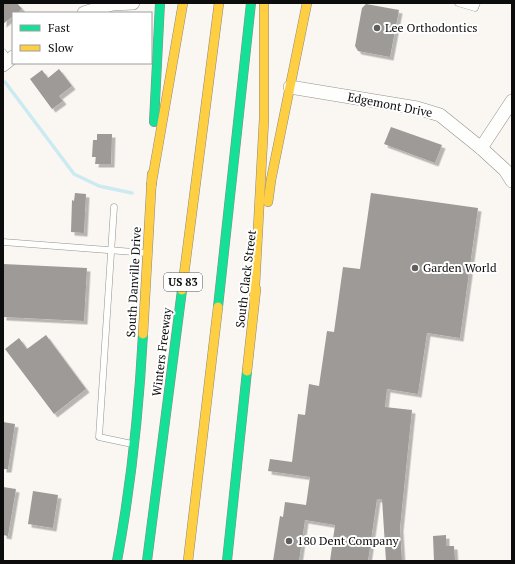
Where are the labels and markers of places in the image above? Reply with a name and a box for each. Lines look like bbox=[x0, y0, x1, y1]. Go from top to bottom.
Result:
place label: Lee Orthodontics bbox=[385, 20, 477, 35]
marker: Lee Orthodontics bbox=[372, 23, 382, 33]
place label: Garden World bbox=[423, 260, 497, 275]
marker: Garden World bbox=[410, 263, 420, 273]
place label: 180 Dent Company bbox=[297, 533, 400, 548]
marker: 180 Dent Company bbox=[284, 536, 294, 546]

